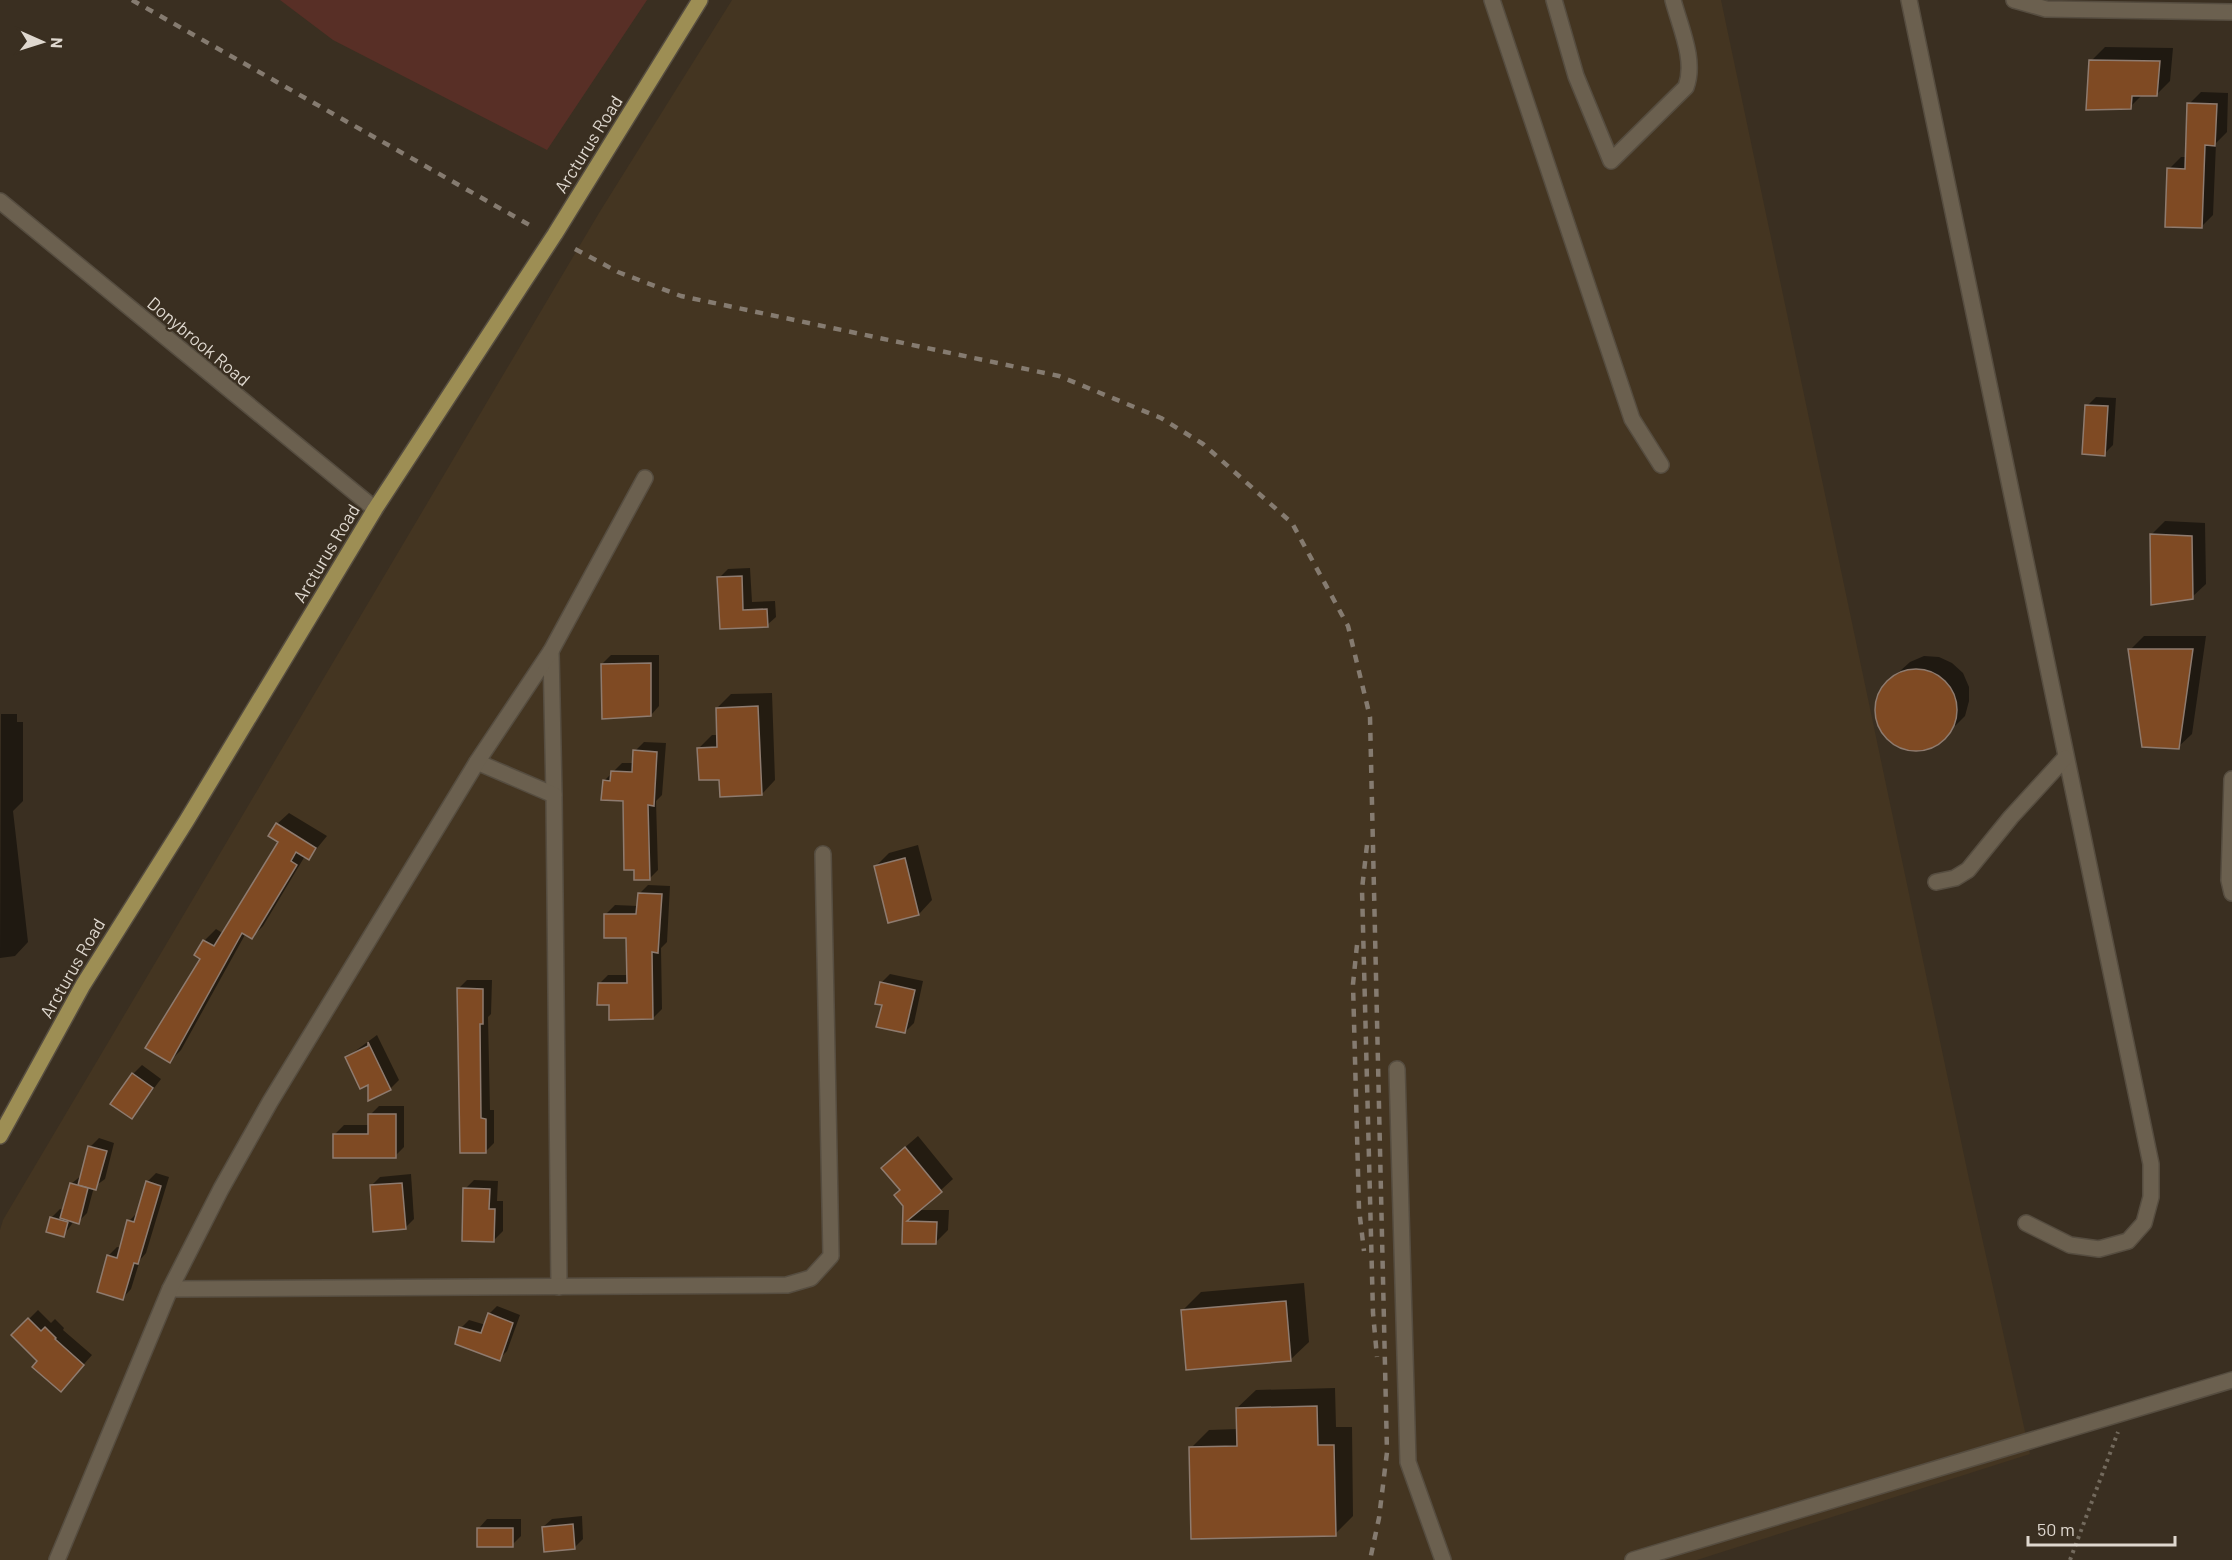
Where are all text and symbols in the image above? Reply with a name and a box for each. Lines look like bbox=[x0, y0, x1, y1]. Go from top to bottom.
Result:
north arrow bbox=[12, 12, 72, 72]
text: N bbox=[48, 37, 67, 49]
street label: Arcturus Road bbox=[549, 91, 627, 197]
street label: Donybrook Road bbox=[143, 292, 255, 390]
street label: Arcturus Road bbox=[288, 500, 364, 606]
street label: Arcturus Road bbox=[35, 914, 109, 1022]
scale bar bbox=[2028, 1509, 2175, 1547]
text: 50 m bbox=[2037, 1518, 2075, 1540]

